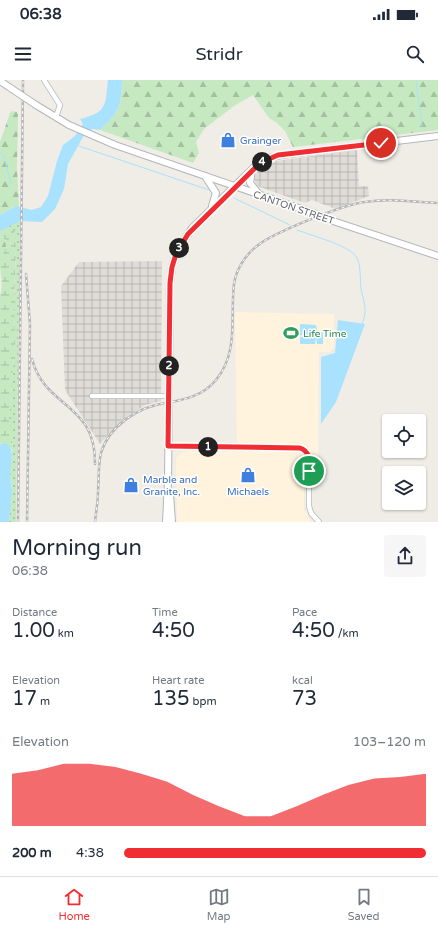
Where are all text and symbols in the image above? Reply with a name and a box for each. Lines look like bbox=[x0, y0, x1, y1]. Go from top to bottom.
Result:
text: 06:38 bbox=[20, 5, 62, 23]
icon: menu bbox=[12, 43, 34, 65]
text: Stridr bbox=[195, 43, 243, 65]
icon: search bbox=[404, 43, 426, 65]
pin bbox=[364, 126, 398, 160]
shop icon: Grainger bbox=[219, 131, 237, 149]
icon: check bbox=[370, 132, 392, 154]
place label: Grainger bbox=[240, 135, 282, 147]
pin: 4 bbox=[252, 152, 272, 172]
text: 4 bbox=[259, 155, 265, 168]
street label: CANTON STREET bbox=[252, 188, 336, 227]
pin: 3 bbox=[169, 238, 189, 258]
text: 3 bbox=[176, 241, 182, 254]
sports icon: Life Time bbox=[282, 324, 300, 342]
place label: Life Time bbox=[303, 328, 347, 340]
pin: 2 bbox=[159, 356, 179, 376]
text: 2 bbox=[166, 359, 172, 372]
map controls bbox=[382, 414, 426, 510]
button: locate bbox=[382, 414, 426, 458]
pin: 1 bbox=[198, 437, 218, 457]
text: 1 bbox=[205, 440, 211, 453]
pin bbox=[292, 454, 326, 488]
icon: arrive bbox=[298, 460, 320, 482]
shop icon: Michaels bbox=[239, 466, 257, 484]
button: layers bbox=[382, 466, 426, 510]
place label: Marble and Granite, Inc. bbox=[143, 474, 200, 498]
shop icon: Marble and Granite, Inc. bbox=[122, 476, 140, 494]
place label: Michaels bbox=[227, 486, 269, 498]
text: Morning run bbox=[12, 535, 142, 561]
button: share bbox=[384, 535, 426, 577]
text: 06:38 bbox=[12, 563, 48, 579]
text: Distance bbox=[12, 606, 57, 619]
text: Time bbox=[152, 606, 178, 619]
text: Pace bbox=[292, 606, 317, 619]
text: 1.00 bbox=[12, 619, 55, 643]
text: 4:50 bbox=[152, 619, 195, 643]
text: 4:50 bbox=[292, 619, 335, 643]
text: km bbox=[55, 627, 74, 640]
text: /km bbox=[335, 627, 359, 640]
text: Elevation bbox=[12, 674, 60, 687]
text: Heart rate bbox=[152, 674, 204, 687]
text: kcal bbox=[292, 674, 313, 687]
text: 17 bbox=[12, 687, 37, 711]
text: 135 bbox=[152, 687, 190, 711]
text: 73 bbox=[292, 687, 317, 711]
text: m bbox=[37, 695, 50, 708]
text: bpm bbox=[190, 695, 217, 708]
text: Elevation bbox=[12, 734, 69, 750]
text: 103–120 m bbox=[353, 734, 426, 750]
text: 200 m bbox=[12, 845, 52, 861]
text: 4:38 bbox=[76, 845, 104, 861]
tab: Home bbox=[59, 886, 90, 923]
tab: Map bbox=[207, 886, 231, 923]
tab: Saved bbox=[348, 886, 379, 923]

